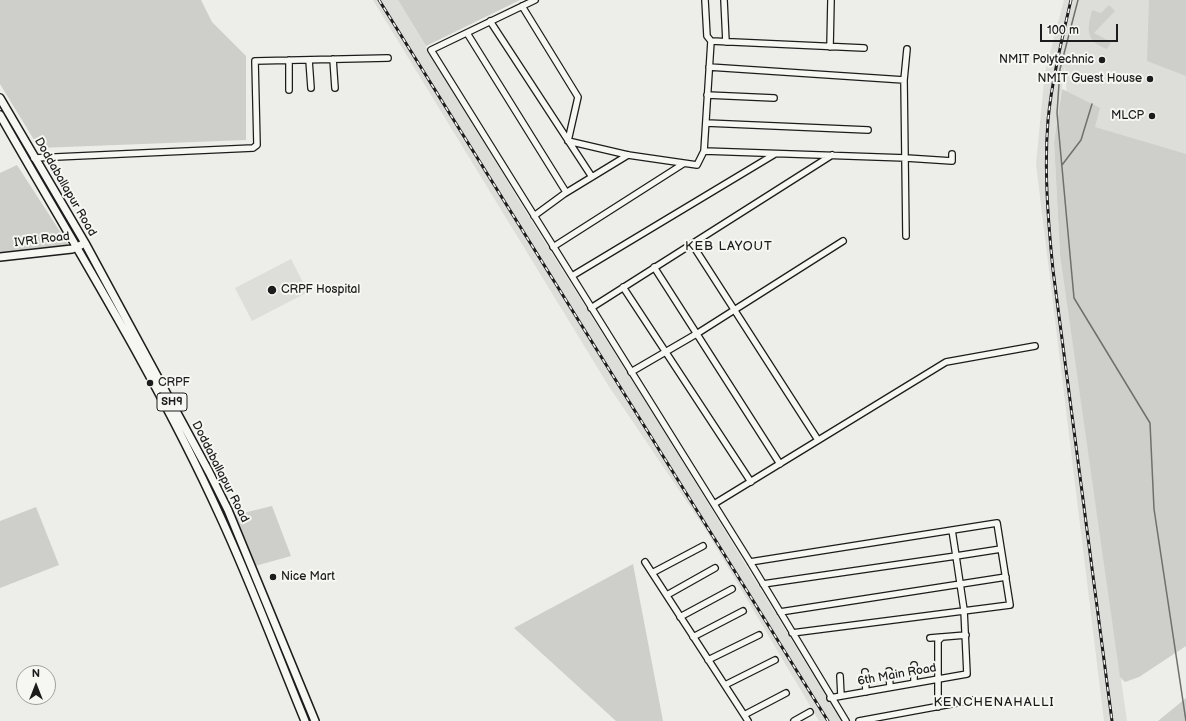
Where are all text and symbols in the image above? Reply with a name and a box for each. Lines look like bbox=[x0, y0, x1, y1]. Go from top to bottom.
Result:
scale bar bbox=[1042, 16, 1120, 42]
text: 100 m bbox=[1047, 23, 1079, 38]
place label: NMIT Polytechnic bbox=[999, 53, 1094, 67]
marker: NMIT Polytechnic bbox=[1097, 55, 1107, 65]
place label: NMIT Guest House bbox=[1038, 72, 1142, 86]
marker: NMIT Guest House bbox=[1145, 74, 1155, 84]
place label: MLCP bbox=[1111, 109, 1144, 123]
marker: MLCP bbox=[1147, 111, 1157, 121]
street label: Doddaballapur Road bbox=[31, 135, 99, 239]
street label: IVRI Road bbox=[14, 229, 70, 251]
district label: KEB LAYOUT bbox=[685, 239, 773, 255]
place label: CRPF Hospital bbox=[281, 283, 360, 297]
marker: CRPF Hospital bbox=[266, 284, 278, 296]
place label: CRPF bbox=[158, 376, 190, 390]
marker: CRPF bbox=[145, 378, 155, 388]
road number: SH9 bbox=[157, 393, 187, 411]
street label: Doddaballapur Road bbox=[188, 419, 252, 525]
place label: Nice Mart bbox=[281, 570, 335, 584]
marker: Nice Mart bbox=[268, 572, 278, 582]
street label: 6th Main Road bbox=[856, 661, 938, 689]
north arrow bbox=[16, 665, 56, 705]
text: N bbox=[32, 667, 40, 680]
district label: KENCHENAHALLI bbox=[933, 695, 1055, 711]

